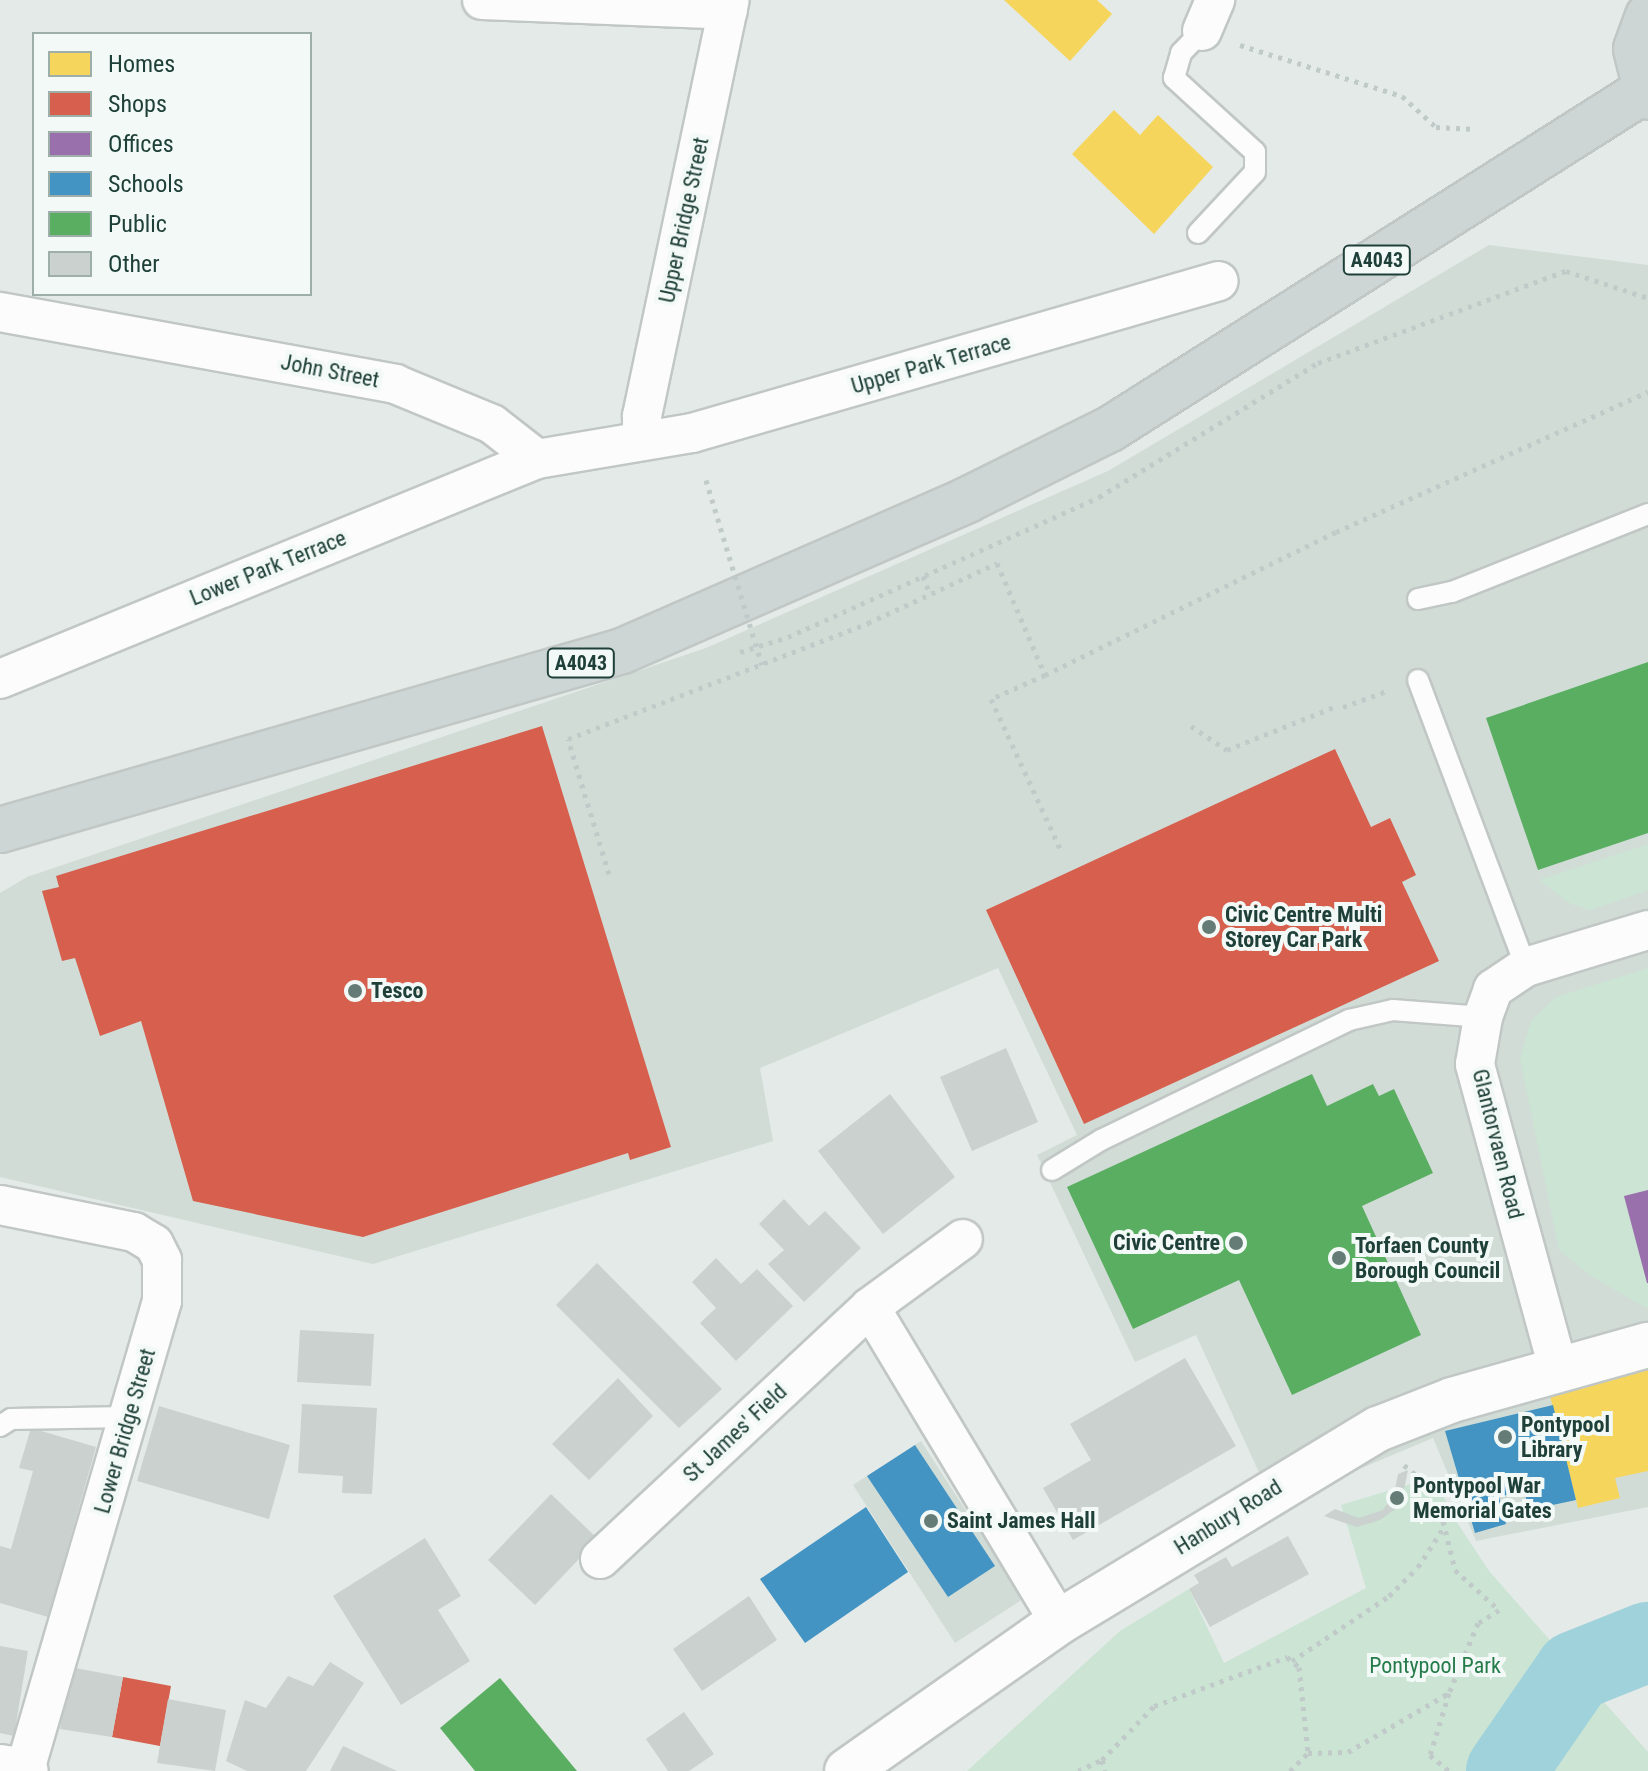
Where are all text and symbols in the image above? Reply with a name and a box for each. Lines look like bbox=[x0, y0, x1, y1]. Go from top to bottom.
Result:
legend bbox=[32, 32, 312, 296]
text: Homes bbox=[108, 50, 175, 78]
text: Shops bbox=[108, 90, 167, 118]
text: Offices bbox=[108, 130, 174, 158]
street label: Upper Bridge Street bbox=[654, 135, 714, 305]
text: Schools bbox=[108, 170, 184, 198]
text: Public bbox=[108, 210, 167, 238]
road number: A4043 bbox=[1341, 244, 1413, 276]
text: Other bbox=[108, 250, 160, 278]
street label: Upper Park Terrace bbox=[848, 329, 1014, 399]
street label: John Street bbox=[279, 349, 381, 393]
street label: Lower Park Terrace bbox=[186, 525, 350, 611]
road number: A4043 bbox=[545, 647, 617, 679]
place label: Civic Centre Multi Storey Car Park bbox=[1225, 901, 1382, 952]
marker: Civic Centre Multi Storey Car Park bbox=[1200, 918, 1218, 936]
place label: Tesco bbox=[371, 978, 424, 1004]
marker: Tesco bbox=[346, 982, 364, 1000]
street label: Glantorvaen Road bbox=[1467, 1066, 1529, 1222]
place label: Civic Centre bbox=[1113, 1230, 1220, 1256]
place label: Torfaen County Borough Council bbox=[1355, 1232, 1500, 1284]
marker: Civic Centre bbox=[1227, 1234, 1245, 1252]
marker: Torfaen County Borough Council bbox=[1330, 1249, 1348, 1267]
street label: Lower Bridge Street bbox=[89, 1346, 161, 1516]
street label: St James' Field bbox=[678, 1378, 792, 1488]
place label: Pontypool Library bbox=[1521, 1411, 1610, 1462]
marker: Pontypool Library bbox=[1496, 1428, 1514, 1446]
place label: Pontypool War Memorial Gates bbox=[1413, 1472, 1552, 1524]
street label: Hanbury Road bbox=[1169, 1474, 1287, 1560]
marker: Pontypool War Memorial Gates bbox=[1388, 1489, 1406, 1507]
place label: Saint James Hall bbox=[947, 1508, 1095, 1534]
marker: Saint James Hall bbox=[922, 1512, 940, 1530]
park label: Pontypool Park bbox=[1369, 1653, 1501, 1679]

